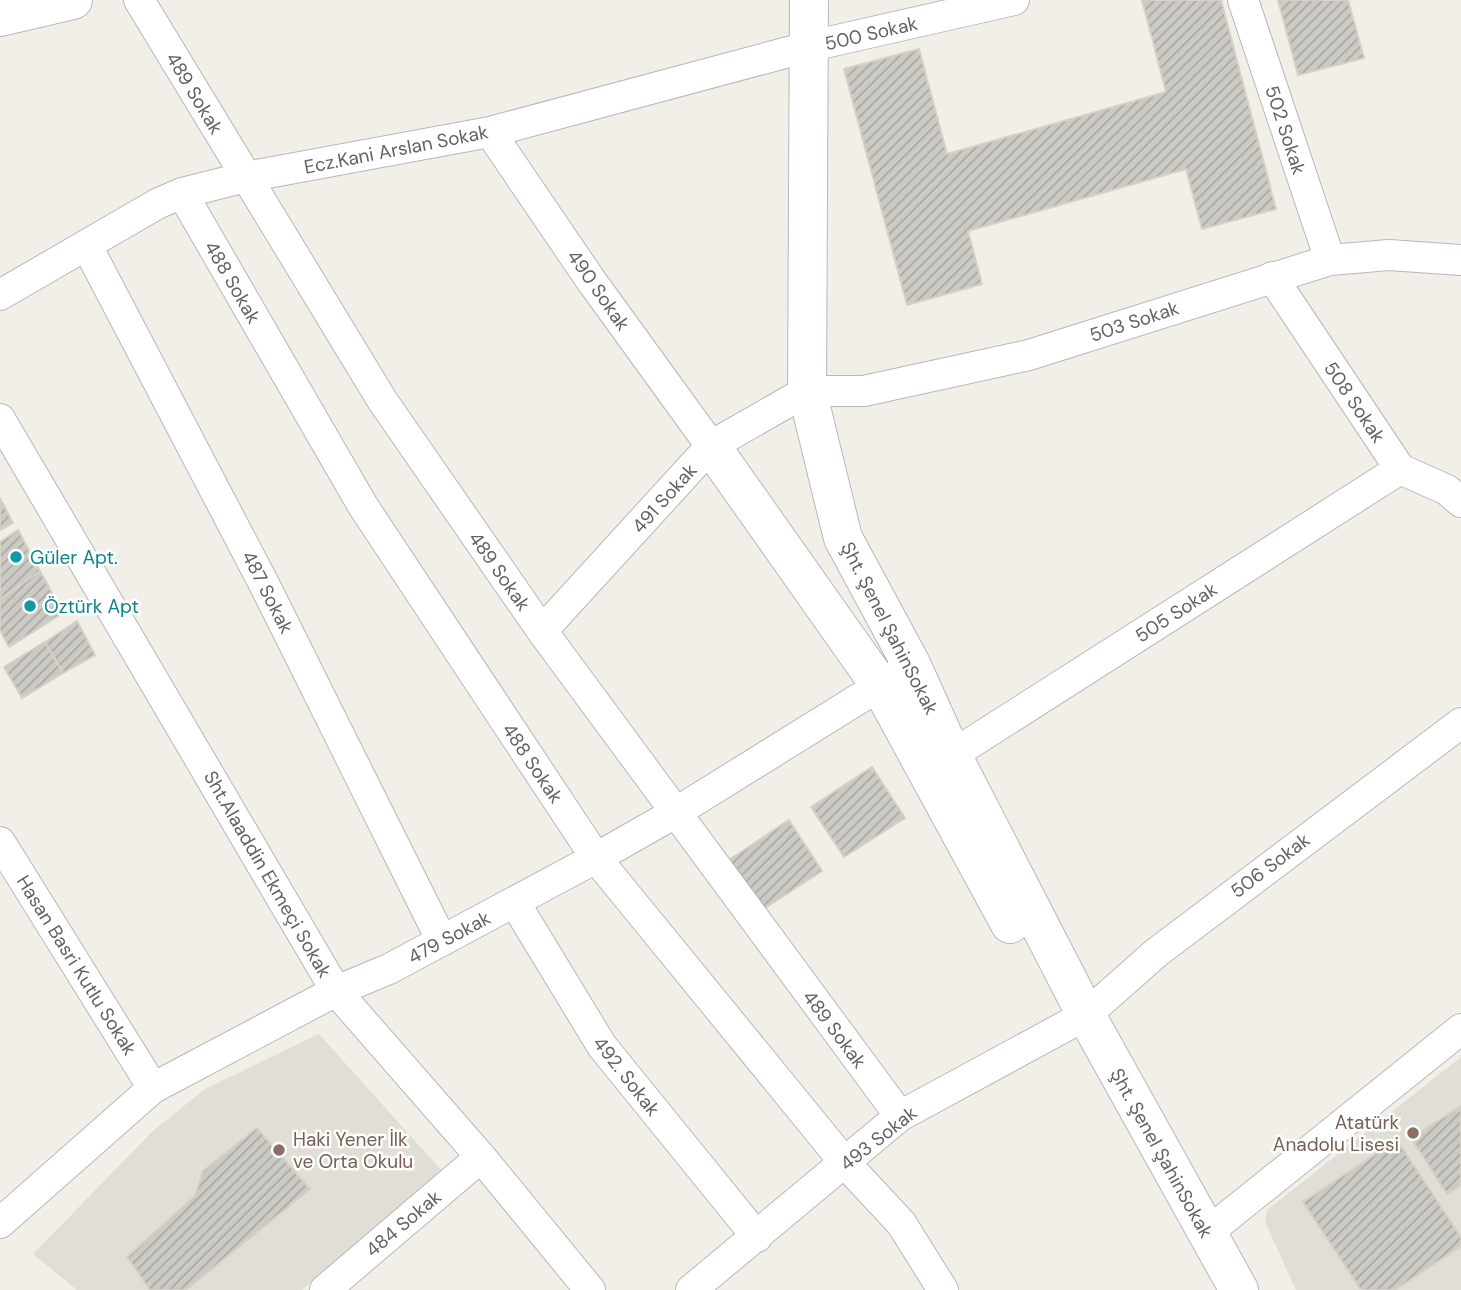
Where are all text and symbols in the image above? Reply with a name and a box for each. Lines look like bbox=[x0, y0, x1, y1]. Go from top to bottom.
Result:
street label: 500 Sokak bbox=[822, 11, 920, 56]
street label: 489 Sokak bbox=[160, 48, 229, 139]
street label: 502 Sokak bbox=[1259, 82, 1312, 178]
street label: Ecz.Kani Arslan Sokak bbox=[302, 119, 491, 180]
street label: 488 Sokak bbox=[199, 236, 266, 328]
street label: 490 Sokak bbox=[562, 245, 636, 336]
street label: 503 Sokak bbox=[1086, 295, 1182, 348]
street label: 508 Sokak bbox=[1318, 357, 1391, 448]
street label: 491 Sokak bbox=[626, 458, 703, 539]
street label: 489 Sokak bbox=[463, 527, 536, 616]
street label: Şht. Şenel ŞahinSokak bbox=[835, 538, 944, 719]
place label: Güler Apt. bbox=[30, 545, 118, 570]
street label: 487 Sokak bbox=[236, 547, 299, 638]
marker: Güler Apt. bbox=[8, 549, 24, 565]
street label: 505 Sokak bbox=[1130, 576, 1222, 648]
place label: Öztürk Apt bbox=[44, 594, 139, 619]
marker: Öztürk Apt bbox=[22, 598, 38, 614]
street label: 488 Sokak bbox=[497, 718, 569, 809]
street label: Sht.Alaaddin Ekmeçi Sokak bbox=[198, 766, 337, 983]
street label: 506 Sokak bbox=[1226, 827, 1315, 903]
street label: Hasan Basri Kutlu Sokak bbox=[11, 870, 143, 1060]
street label: 479 Sokak bbox=[404, 905, 495, 970]
street label: 489 Sokak bbox=[797, 985, 872, 1074]
street label: 492. Sokak bbox=[588, 1031, 666, 1122]
street label: Şht. Şenel ŞahinSokak bbox=[1104, 1064, 1219, 1243]
street label: 493 Sokak bbox=[835, 1100, 922, 1176]
place label: Atatürk Anadolu Lisesi bbox=[1273, 1110, 1399, 1157]
marker: Atatürk Anadolu Lisesi bbox=[1405, 1125, 1421, 1141]
place label: Haki Yener İlk ve Orta Okulu bbox=[293, 1127, 413, 1174]
marker: Haki Yener İlk ve Orta Okulu bbox=[271, 1142, 287, 1158]
street label: 484 Sokak bbox=[360, 1184, 447, 1262]

